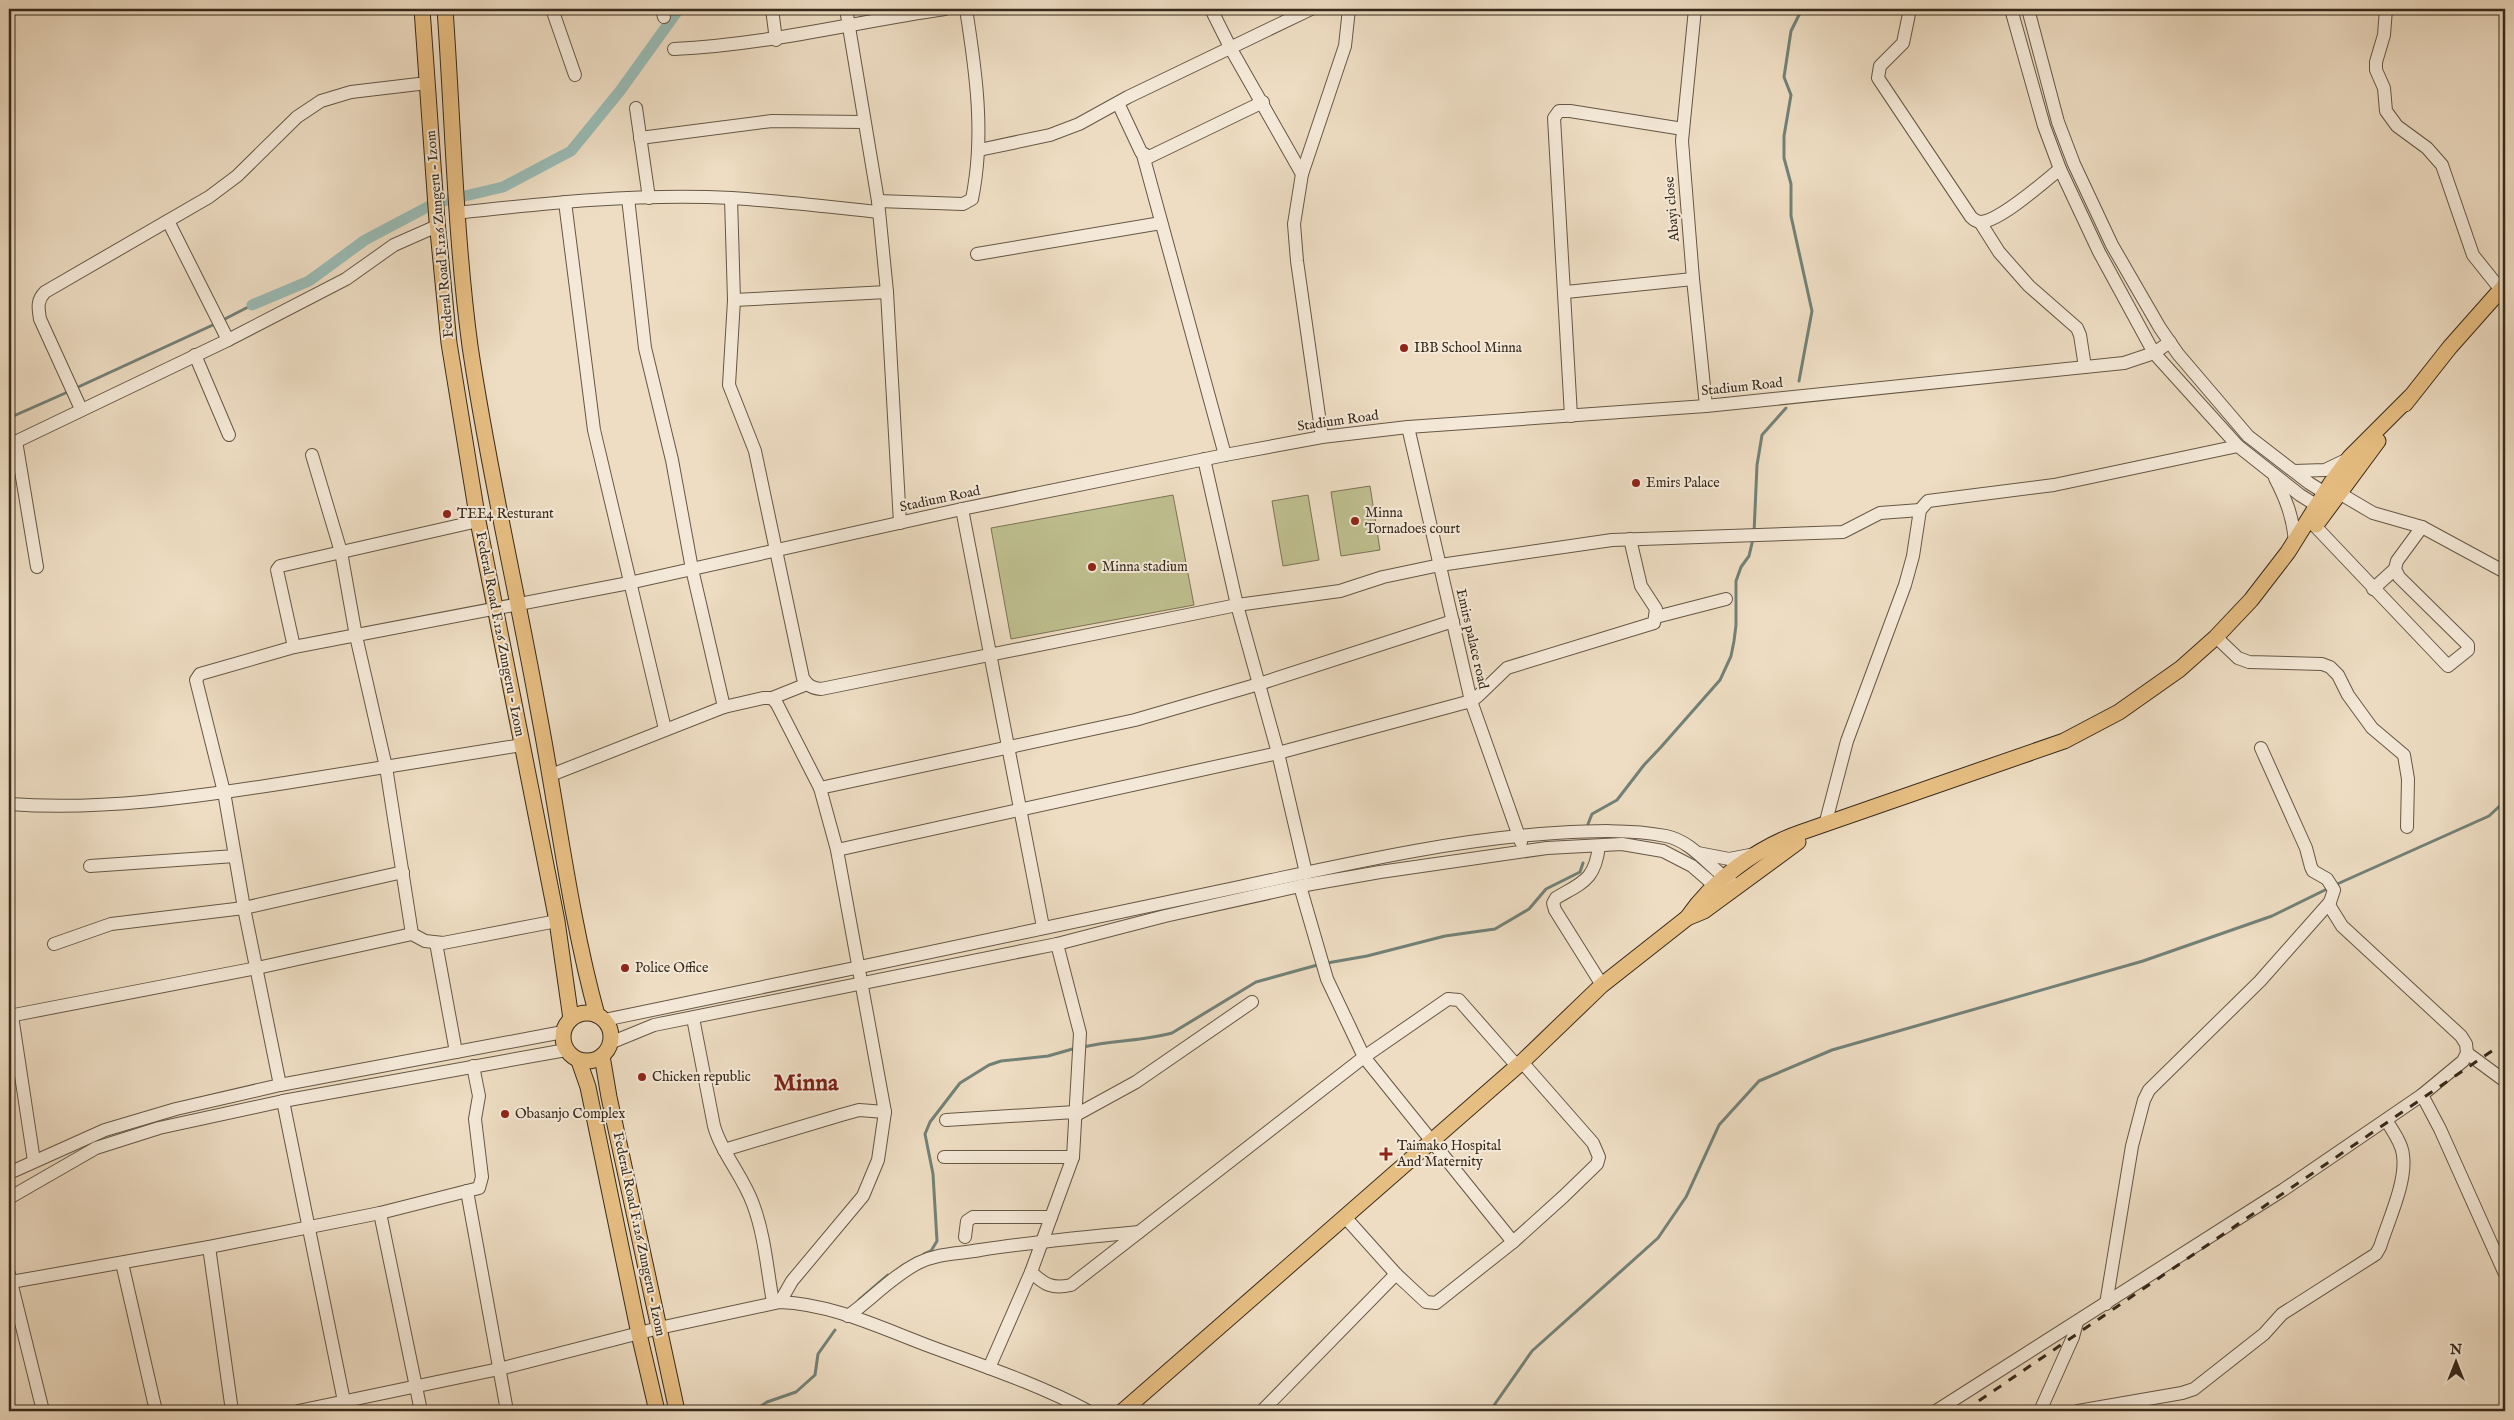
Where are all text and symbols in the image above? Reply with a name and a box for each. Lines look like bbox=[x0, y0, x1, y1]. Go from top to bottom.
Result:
street label: Federal Road F.126 Zungeru - Izom bbox=[422, 129, 458, 339]
street label: Abayi close bbox=[1660, 175, 1684, 243]
place label: IBB School Minna bbox=[1414, 339, 1523, 357]
marker: IBB School Minna bbox=[1398, 342, 1410, 354]
street label: Stadium Road bbox=[1700, 374, 1784, 400]
street label: Stadium Road bbox=[1296, 406, 1380, 436]
place label: Emirs Palace bbox=[1646, 474, 1720, 492]
marker: Emirs Palace bbox=[1630, 477, 1642, 489]
street label: Stadium Road bbox=[898, 482, 982, 516]
place label: Minna Tornadoes court bbox=[1365, 504, 1460, 538]
place label: TEE4 Resturant bbox=[457, 505, 554, 523]
marker: TEE4 Resturant bbox=[441, 508, 453, 520]
marker: Minna Tornadoes court bbox=[1349, 515, 1361, 527]
street label: Federal Road F.126 Zungeru - Izom bbox=[471, 530, 529, 738]
place label: Minna stadium bbox=[1102, 558, 1188, 576]
marker: Minna stadium bbox=[1086, 561, 1098, 573]
street label: Emirs palace road bbox=[1452, 587, 1492, 692]
place label: Police Office bbox=[635, 959, 709, 977]
marker: Police Office bbox=[619, 962, 631, 974]
place label: Chicken republic bbox=[652, 1068, 751, 1086]
district label: Minna bbox=[774, 1068, 839, 1099]
marker: Chicken republic bbox=[636, 1071, 648, 1083]
place label: Obasanjo Complex bbox=[515, 1105, 626, 1123]
marker: Obasanjo Complex bbox=[499, 1108, 511, 1120]
street label: Federal Road F.126 Zungeru - Izom bbox=[609, 1130, 669, 1338]
place label: Taimako Hospital And Maternity bbox=[1396, 1137, 1501, 1171]
marker: Taimako Hospital And Maternity bbox=[1379, 1147, 1393, 1161]
north arrow bbox=[2432, 1338, 2482, 1388]
text: N bbox=[2449, 1341, 2462, 1359]

